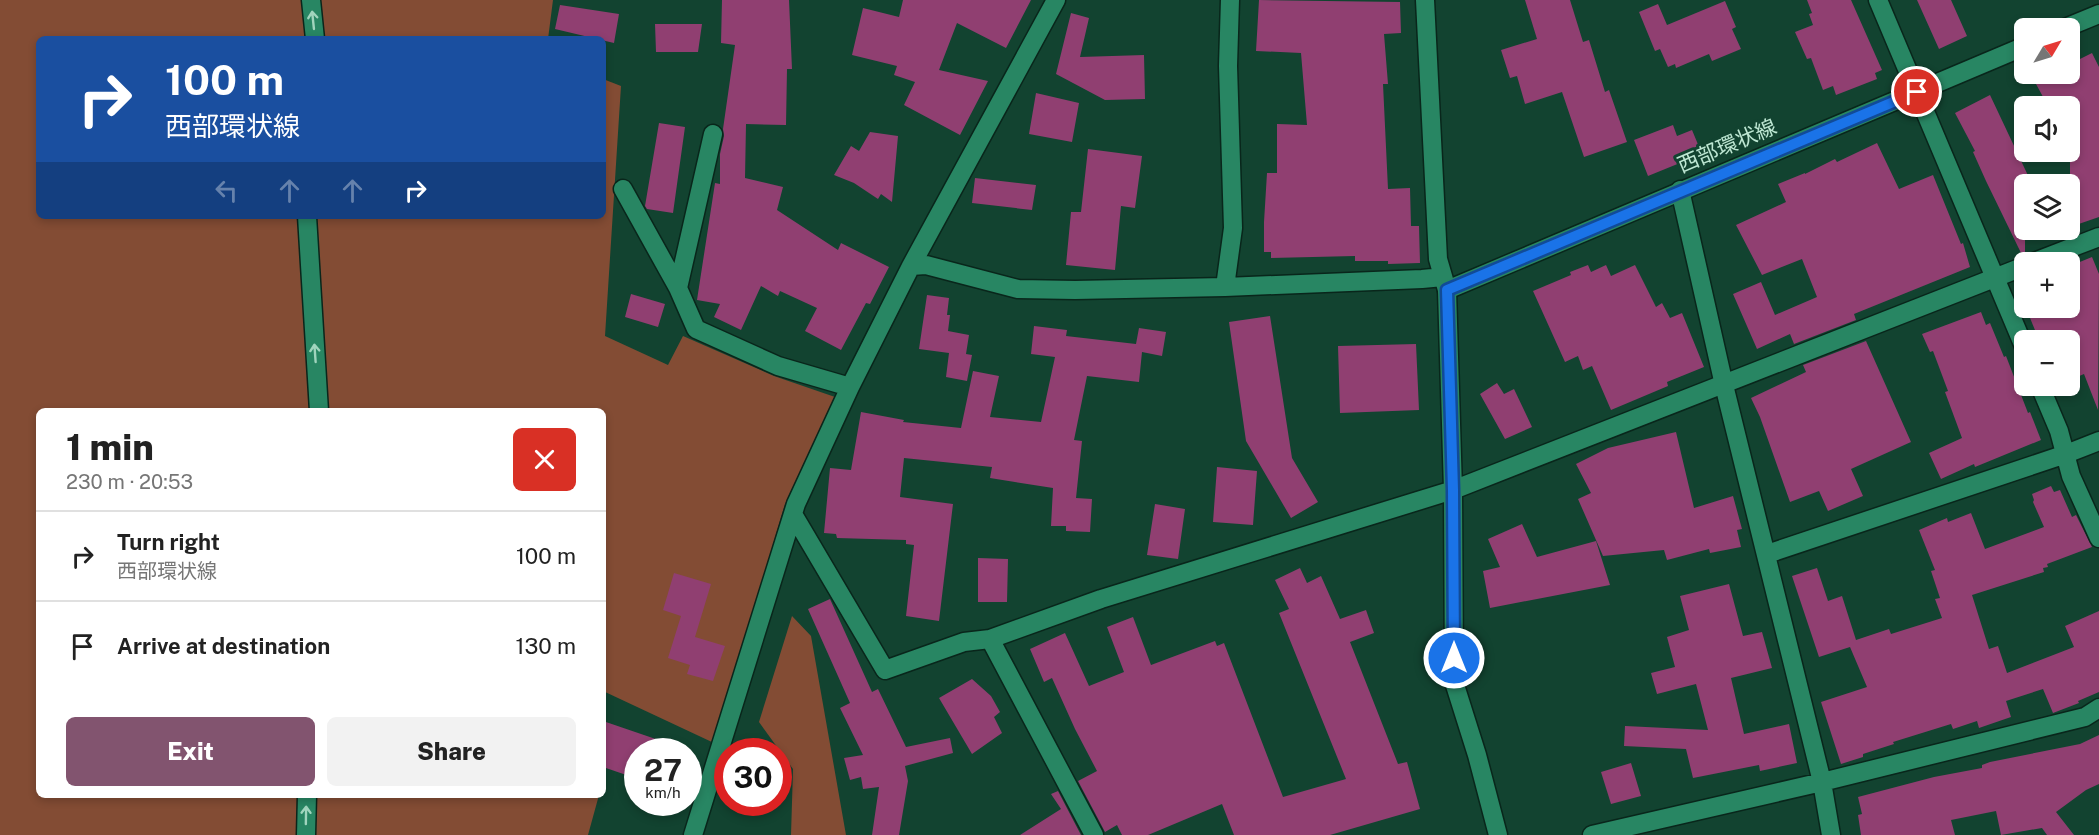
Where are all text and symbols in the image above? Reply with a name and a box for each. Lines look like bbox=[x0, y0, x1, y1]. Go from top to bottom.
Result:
one-way arrow bbox=[307, 10, 318, 30]
north arrow bbox=[2014, 18, 2080, 84]
map controls bbox=[2014, 18, 2080, 396]
text: 100 m bbox=[165, 55, 284, 104]
icon: right bbox=[66, 60, 144, 138]
pin bbox=[1891, 66, 1942, 117]
icon: arrive bbox=[1900, 75, 1933, 108]
button: sound bbox=[2014, 96, 2080, 162]
text: 西部環状線 bbox=[165, 110, 300, 142]
street label: 西部環状線 bbox=[1674, 114, 1780, 178]
icon: left bbox=[210, 174, 243, 207]
icon: ahead bbox=[273, 174, 306, 207]
icon: ahead bbox=[336, 174, 369, 207]
icon: right bbox=[399, 174, 432, 207]
button: layers bbox=[2014, 174, 2080, 240]
button: + bbox=[2014, 252, 2080, 318]
button: − bbox=[2014, 330, 2080, 396]
one-way arrow bbox=[309, 343, 320, 363]
text: 1 min bbox=[66, 426, 154, 468]
button: close bbox=[513, 428, 576, 491]
text: 230 m · 20:53 bbox=[66, 470, 193, 494]
text: Turn right bbox=[117, 529, 220, 555]
icon: right bbox=[66, 540, 99, 573]
text: 100 m bbox=[516, 543, 576, 569]
text: 西部環状線 bbox=[117, 559, 217, 583]
position arrow bbox=[1422, 626, 1486, 690]
icon: arrive bbox=[66, 630, 99, 663]
text: Arrive at destination bbox=[117, 633, 330, 659]
text: 130 m bbox=[515, 633, 576, 659]
button: Exit bbox=[66, 717, 315, 786]
button: Share bbox=[327, 717, 576, 786]
speed limit sign: 30 bbox=[714, 738, 792, 816]
text: 27 bbox=[644, 752, 682, 788]
text: km/h bbox=[645, 784, 681, 801]
one-way arrow bbox=[300, 806, 312, 825]

